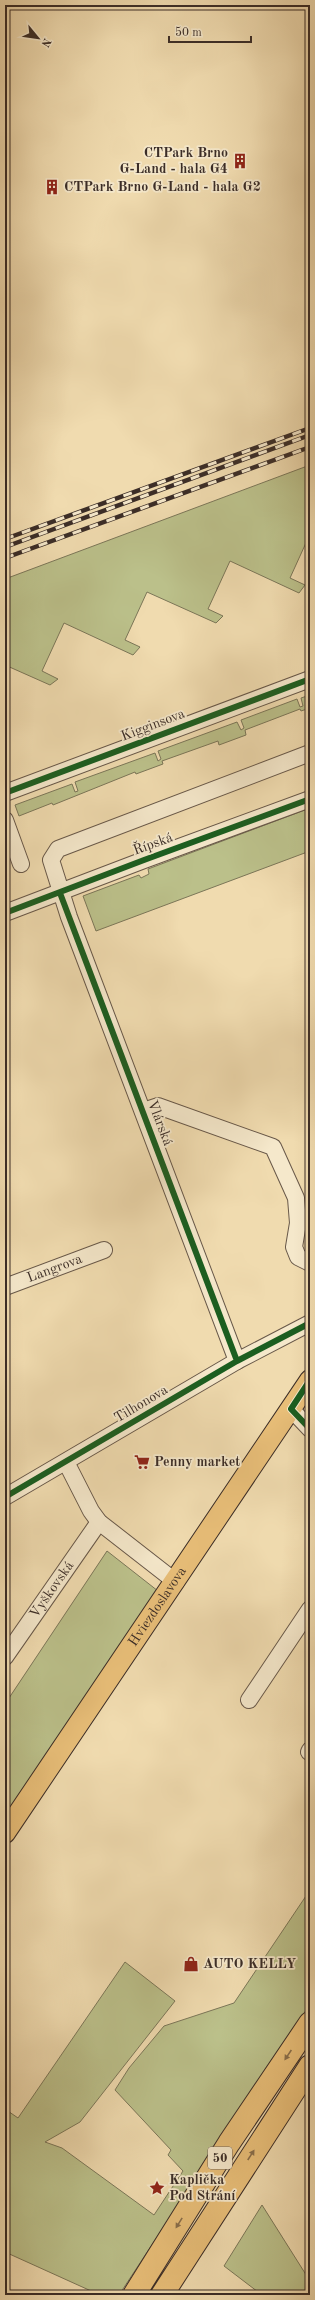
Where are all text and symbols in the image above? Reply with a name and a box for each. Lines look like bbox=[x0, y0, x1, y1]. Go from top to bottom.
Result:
north arrow bbox=[18, 18, 58, 58]
scale bar bbox=[169, 18, 251, 44]
text: 50 m bbox=[175, 26, 202, 39]
text: N bbox=[38, 36, 52, 49]
place label: CTPark Brno G-Land - hala G4 bbox=[119, 146, 228, 176]
building icon: CTPark Brno G-Land - hala G4 bbox=[231, 152, 249, 170]
building icon: CTPark Brno G-Land - hala G2 bbox=[43, 178, 61, 196]
place label: CTPark Brno G-Land - hala G2 bbox=[64, 180, 261, 194]
street label: Kigginsova bbox=[119, 706, 187, 744]
street label: Řípská bbox=[130, 828, 175, 858]
street label: Vlárská bbox=[145, 1098, 175, 1148]
street label: Langrova bbox=[25, 1252, 84, 1285]
street label: Tilhonova bbox=[112, 1383, 170, 1425]
supermarket icon: Penny market bbox=[133, 1453, 151, 1471]
place label: Penny market bbox=[154, 1455, 240, 1469]
street label: Vyškovská bbox=[27, 1559, 76, 1621]
street label: Hviezdoslavova bbox=[126, 1564, 189, 1649]
shop icon: AUTO KELLY bbox=[182, 1955, 200, 1973]
place label: AUTO KELLY bbox=[203, 1957, 296, 1971]
one-way arrow bbox=[284, 2050, 292, 2060]
road number: 50 bbox=[208, 2147, 232, 2169]
one-way arrow bbox=[247, 2150, 254, 2161]
place label: Kaplička Pod Strání bbox=[169, 2173, 236, 2203]
place icon: Kaplička Pod Strání bbox=[148, 2179, 166, 2197]
one-way arrow bbox=[176, 2217, 183, 2229]

